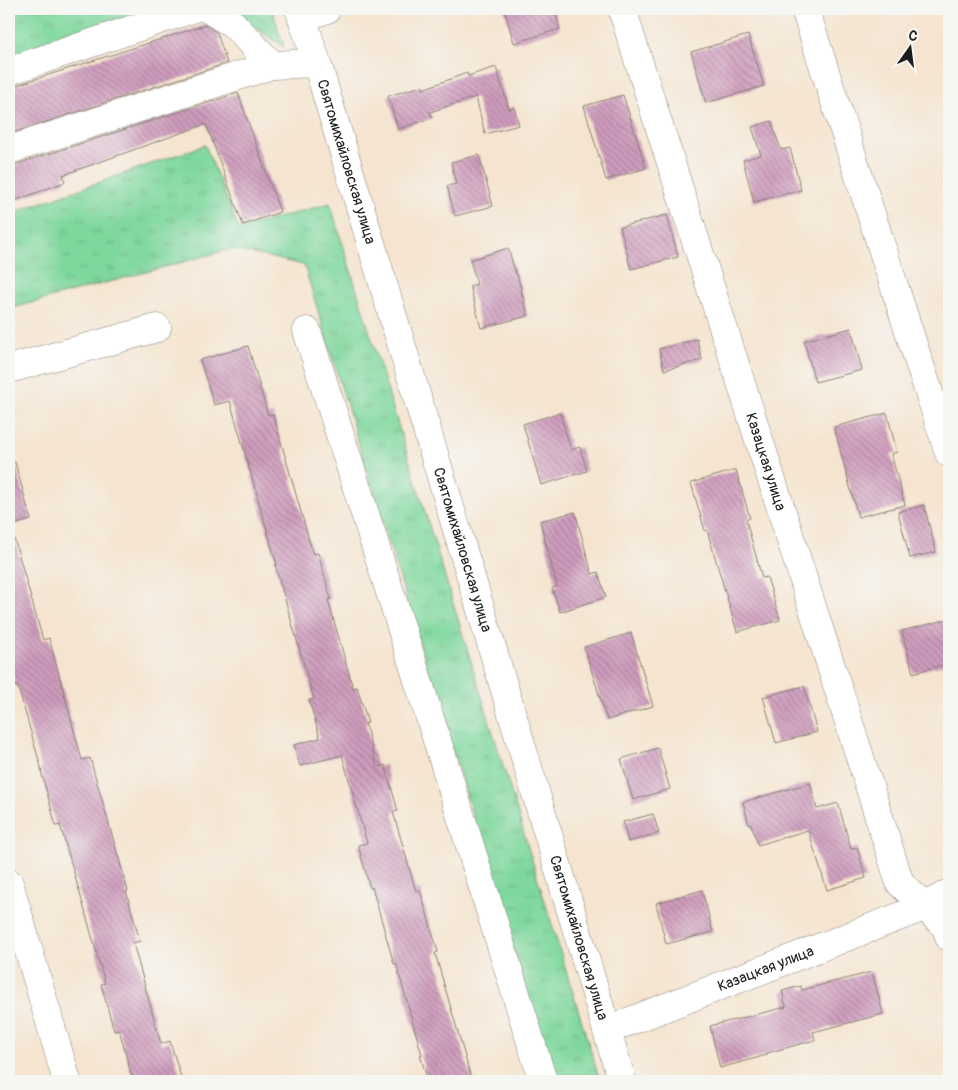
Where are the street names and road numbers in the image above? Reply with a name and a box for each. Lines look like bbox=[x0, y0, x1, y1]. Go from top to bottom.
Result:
street label: Святомихайловская улица bbox=[312, 77, 380, 247]
street label: Казацкая улица bbox=[741, 410, 790, 513]
street label: Святомихайловская улица bbox=[429, 465, 496, 634]
street label: Святомихайловская улица bbox=[545, 853, 612, 1022]
street label: Казацкая улица bbox=[715, 942, 817, 996]

